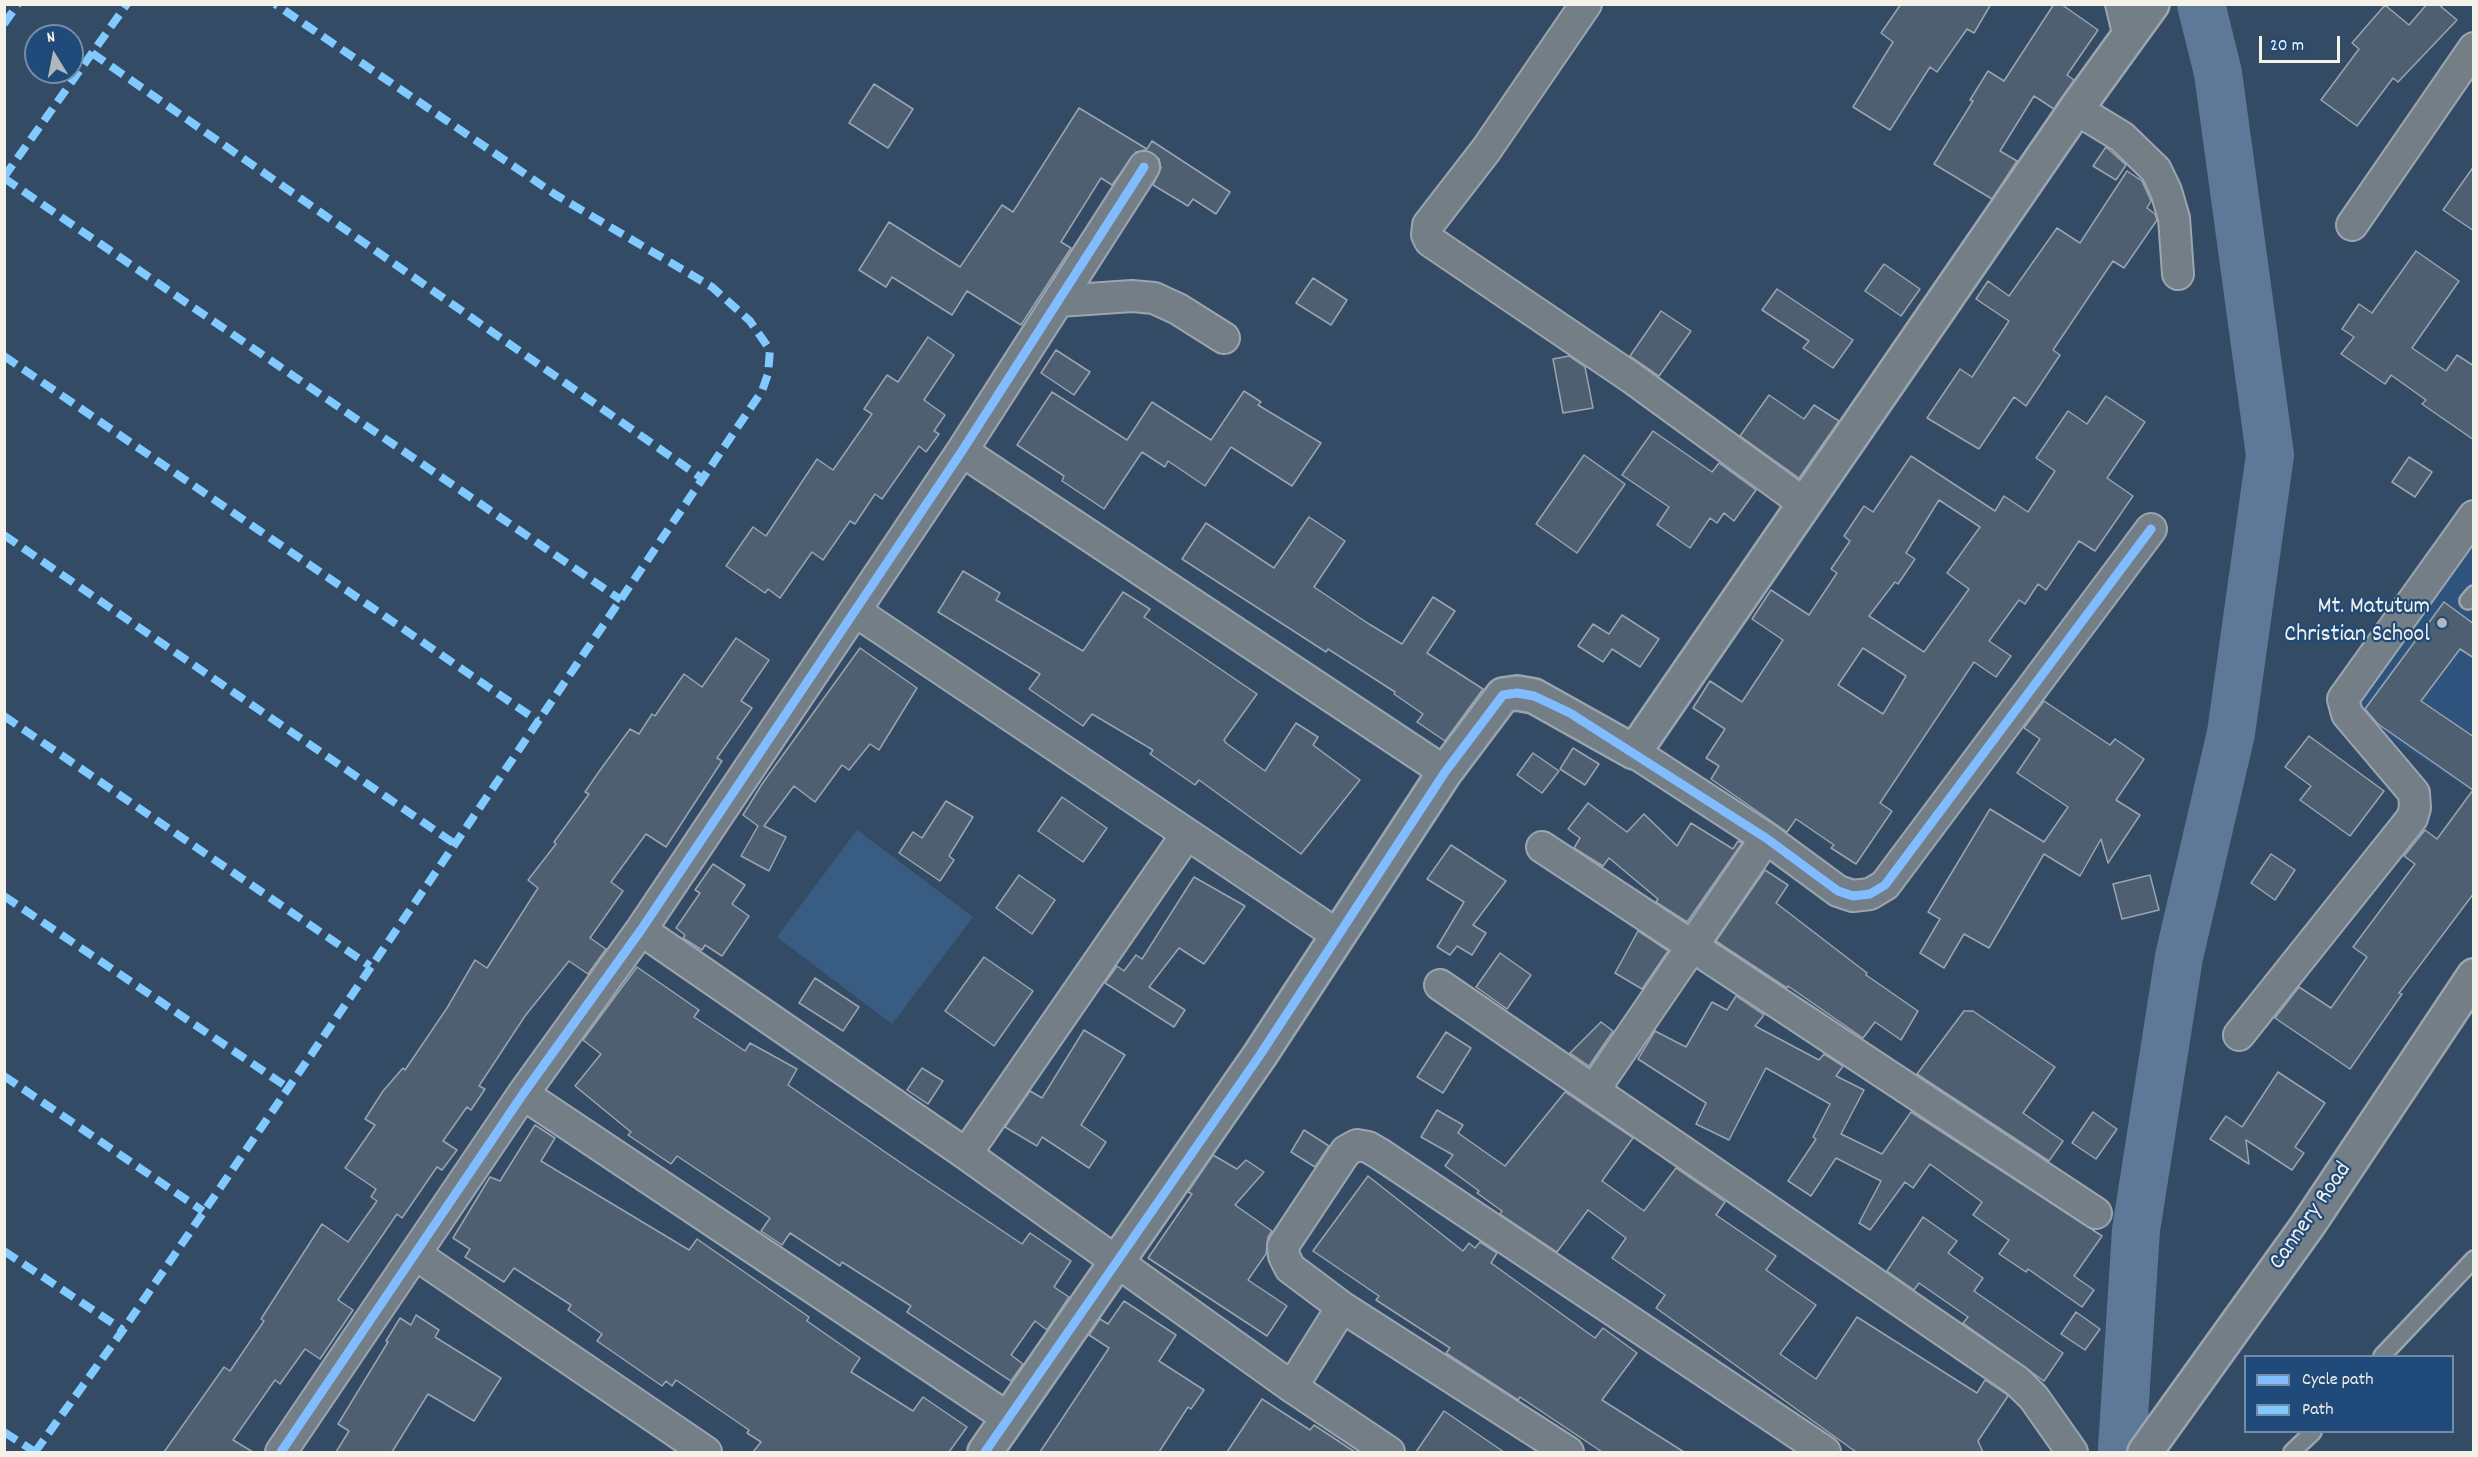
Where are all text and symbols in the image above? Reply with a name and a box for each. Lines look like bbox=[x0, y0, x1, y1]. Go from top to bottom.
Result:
north arrow bbox=[24, 24, 84, 84]
scale bar bbox=[2262, 24, 2343, 62]
text: N bbox=[45, 26, 57, 50]
text: 20 m bbox=[2270, 34, 2304, 59]
place label: Mt. Matutum Christian School bbox=[2284, 595, 2430, 651]
marker: Mt. Matutum Christian School bbox=[2435, 616, 2449, 630]
street label: Cannery Road bbox=[2264, 1158, 2360, 1276]
legend bbox=[2244, 1355, 2454, 1433]
text: Cycle path bbox=[2302, 1368, 2373, 1393]
text: Path bbox=[2302, 1398, 2334, 1423]

